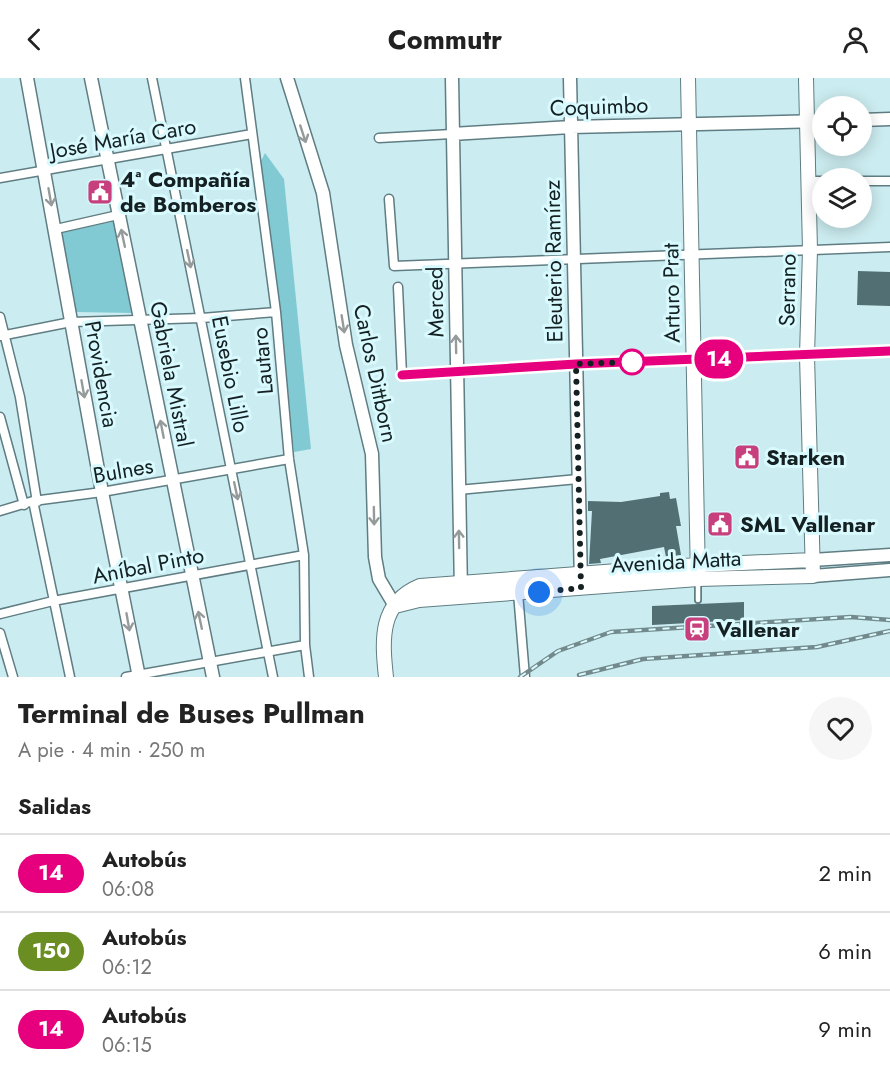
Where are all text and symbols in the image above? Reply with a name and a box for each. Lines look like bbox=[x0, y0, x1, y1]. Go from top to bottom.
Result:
text: Commutr bbox=[388, 20, 502, 59]
icon: back bbox=[18, 23, 51, 56]
icon: person bbox=[839, 23, 872, 56]
street label: Coquimbo bbox=[549, 88, 649, 124]
map controls bbox=[812, 96, 872, 228]
button: locate bbox=[812, 96, 872, 156]
street label: José María Caro bbox=[44, 109, 199, 167]
one-way arrow bbox=[298, 124, 309, 143]
place label: 4ª Compañía de Bomberos bbox=[120, 163, 256, 220]
button: layers bbox=[812, 168, 872, 228]
public building icon: 4ª Compañía de Bomberos bbox=[85, 177, 115, 207]
street label: Eleuterio Ramírez bbox=[536, 179, 570, 343]
one-way arrow bbox=[45, 187, 56, 207]
one-way arrow bbox=[117, 228, 128, 248]
street label: Arturo Prat bbox=[654, 242, 688, 343]
one-way arrow bbox=[184, 248, 195, 268]
street label: Serrano bbox=[770, 253, 804, 327]
street label: Merced bbox=[418, 266, 452, 338]
street label: Gabriela Mistral bbox=[142, 298, 202, 450]
street label: Carlos Dittborn bbox=[346, 301, 406, 445]
street label: Eusebio Lillo bbox=[204, 313, 258, 435]
one-way arrow bbox=[338, 314, 349, 334]
street label: Providencia bbox=[77, 318, 127, 430]
street label: Lautaro bbox=[243, 326, 281, 396]
one-way arrow bbox=[450, 334, 462, 354]
line badge: 14 bbox=[692, 340, 746, 378]
text: 14 bbox=[706, 344, 732, 374]
unlabelled marker bbox=[619, 349, 645, 375]
one-way arrow bbox=[78, 379, 89, 399]
one-way arrow bbox=[156, 419, 167, 439]
place label: Starken bbox=[766, 441, 845, 473]
public building icon: Starken bbox=[732, 442, 762, 472]
street label: Bulnes bbox=[90, 449, 156, 491]
one-way arrow bbox=[231, 481, 242, 500]
one-way arrow bbox=[368, 506, 379, 526]
place label: SML Vallenar bbox=[740, 508, 875, 540]
public building icon: SML Vallenar bbox=[705, 509, 735, 539]
one-way arrow bbox=[454, 529, 465, 549]
street label: Aníbal Pinto bbox=[89, 538, 207, 592]
street label: Avenida Matta bbox=[610, 542, 742, 580]
your location bbox=[524, 577, 554, 607]
one-way arrow bbox=[194, 611, 206, 630]
one-way arrow bbox=[123, 612, 134, 631]
place label: Vallenar bbox=[715, 613, 800, 645]
station icon: Vallenar bbox=[682, 614, 712, 644]
text: Terminal de Buses Pullman bbox=[18, 693, 365, 734]
button: heart bbox=[809, 697, 872, 760]
text: A pie · 4 min · 250 m bbox=[18, 736, 205, 765]
text: Salidas bbox=[18, 790, 91, 822]
text: Autobús bbox=[102, 843, 187, 875]
text: 2 min bbox=[818, 857, 872, 889]
text: 14 bbox=[38, 858, 64, 888]
text: 06:08 bbox=[102, 875, 154, 904]
text: Autobús bbox=[102, 921, 187, 953]
text: 6 min bbox=[818, 935, 872, 967]
text: 150 bbox=[32, 936, 70, 966]
text: 06:12 bbox=[102, 953, 152, 982]
text: Autobús bbox=[102, 999, 187, 1031]
text: 9 min bbox=[818, 1013, 872, 1045]
text: 14 bbox=[38, 1014, 64, 1044]
text: 06:15 bbox=[102, 1031, 152, 1060]

